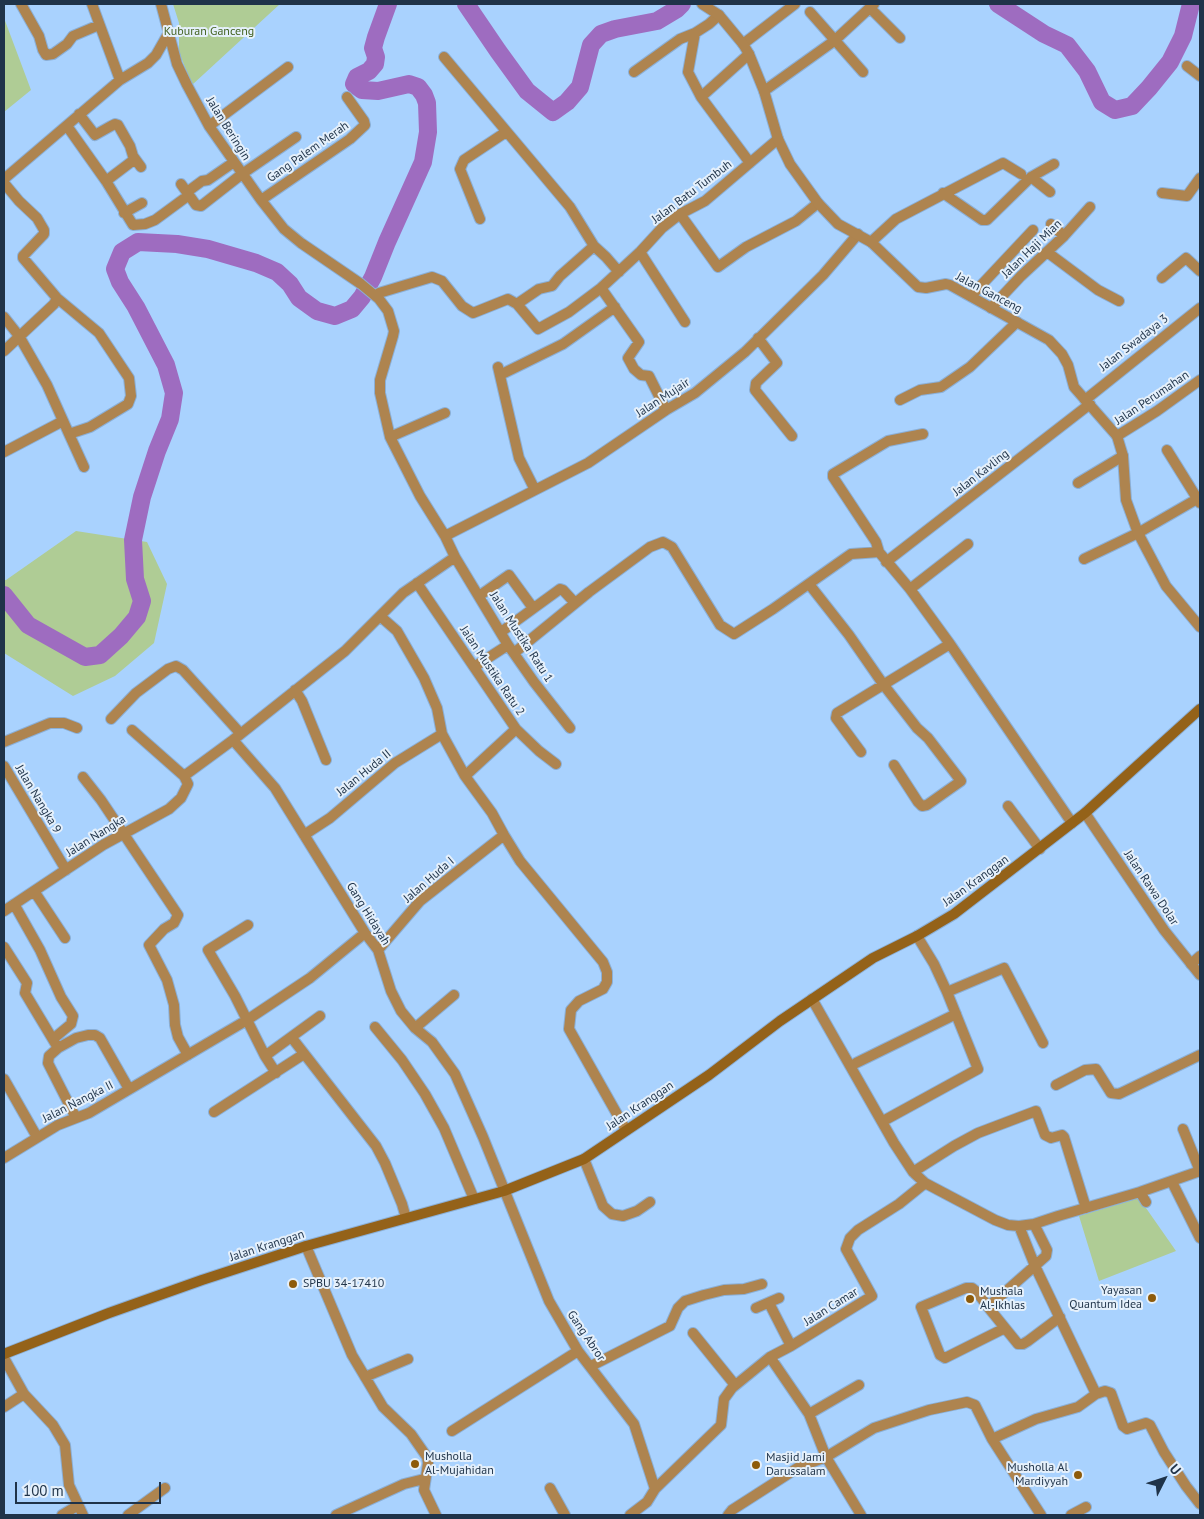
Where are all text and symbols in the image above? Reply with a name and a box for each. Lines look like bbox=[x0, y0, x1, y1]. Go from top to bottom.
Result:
park label: Kuburan Ganceng bbox=[164, 25, 254, 39]
street label: Jalan Beringin bbox=[203, 95, 253, 163]
street label: Gang Palem Merah bbox=[264, 118, 352, 186]
street label: Jalan Batu Tumbuh bbox=[649, 157, 735, 227]
street label: Jalan Haji Mian bbox=[999, 217, 1065, 281]
street label: Jalan Ganceng bbox=[953, 270, 1025, 316]
street label: Jalan Swadaya 3 bbox=[1097, 312, 1171, 374]
street label: Jalan Perumahan bbox=[1112, 368, 1192, 428]
street label: Jalan Mujair bbox=[633, 375, 693, 421]
street label: Jalan Kavling bbox=[950, 447, 1012, 499]
street label: Jalan Mustika Ratu 1 bbox=[486, 589, 556, 685]
street label: Jalan Mustika Ratu 2 bbox=[457, 623, 527, 719]
street label: Jalan Huda II bbox=[334, 747, 394, 799]
street label: Jalan Nangka 9 bbox=[12, 762, 64, 836]
street label: Jalan Nangka bbox=[64, 812, 128, 860]
street label: Jalan Rawa Dolar bbox=[1121, 848, 1181, 928]
street label: Jalan Kranggan bbox=[940, 852, 1012, 910]
street label: Jalan Huda I bbox=[401, 854, 457, 906]
street label: Gang Hidayah bbox=[343, 880, 393, 948]
street label: Jalan Nangka II bbox=[40, 1078, 116, 1126]
street label: Jalan Kranggan bbox=[604, 1078, 676, 1134]
street label: Jalan Kranggan bbox=[228, 1227, 306, 1265]
place label: SPBU 34-17410 bbox=[303, 1277, 384, 1291]
marker: SPBU 34-17410 bbox=[287, 1278, 299, 1290]
place label: Yayasan Quantum Idea bbox=[1069, 1284, 1142, 1312]
street label: Jalan Camar bbox=[801, 1285, 861, 1329]
place label: Mushala Al-Ikhlas bbox=[980, 1285, 1025, 1313]
marker: Yayasan Quantum Idea bbox=[1146, 1292, 1158, 1304]
marker: Mushala Al-Ikhlas bbox=[964, 1293, 976, 1305]
street label: Gang Abror bbox=[564, 1308, 608, 1364]
place label: Musholla Al-Mujahidan bbox=[425, 1450, 494, 1478]
place label: Masjid Jami Darussalam bbox=[766, 1451, 826, 1479]
north arrow bbox=[1139, 1454, 1189, 1504]
marker: Musholla Al-Mujahidan bbox=[409, 1458, 421, 1470]
marker: Masjid Jami Darussalam bbox=[750, 1459, 762, 1471]
text: U bbox=[1166, 1460, 1185, 1478]
place label: Musholla Al Mardiyyah bbox=[1007, 1461, 1068, 1489]
marker: Musholla Al Mardiyyah bbox=[1072, 1469, 1084, 1481]
scale bar bbox=[18, 1472, 164, 1504]
text: 100 m bbox=[23, 1481, 64, 1500]

